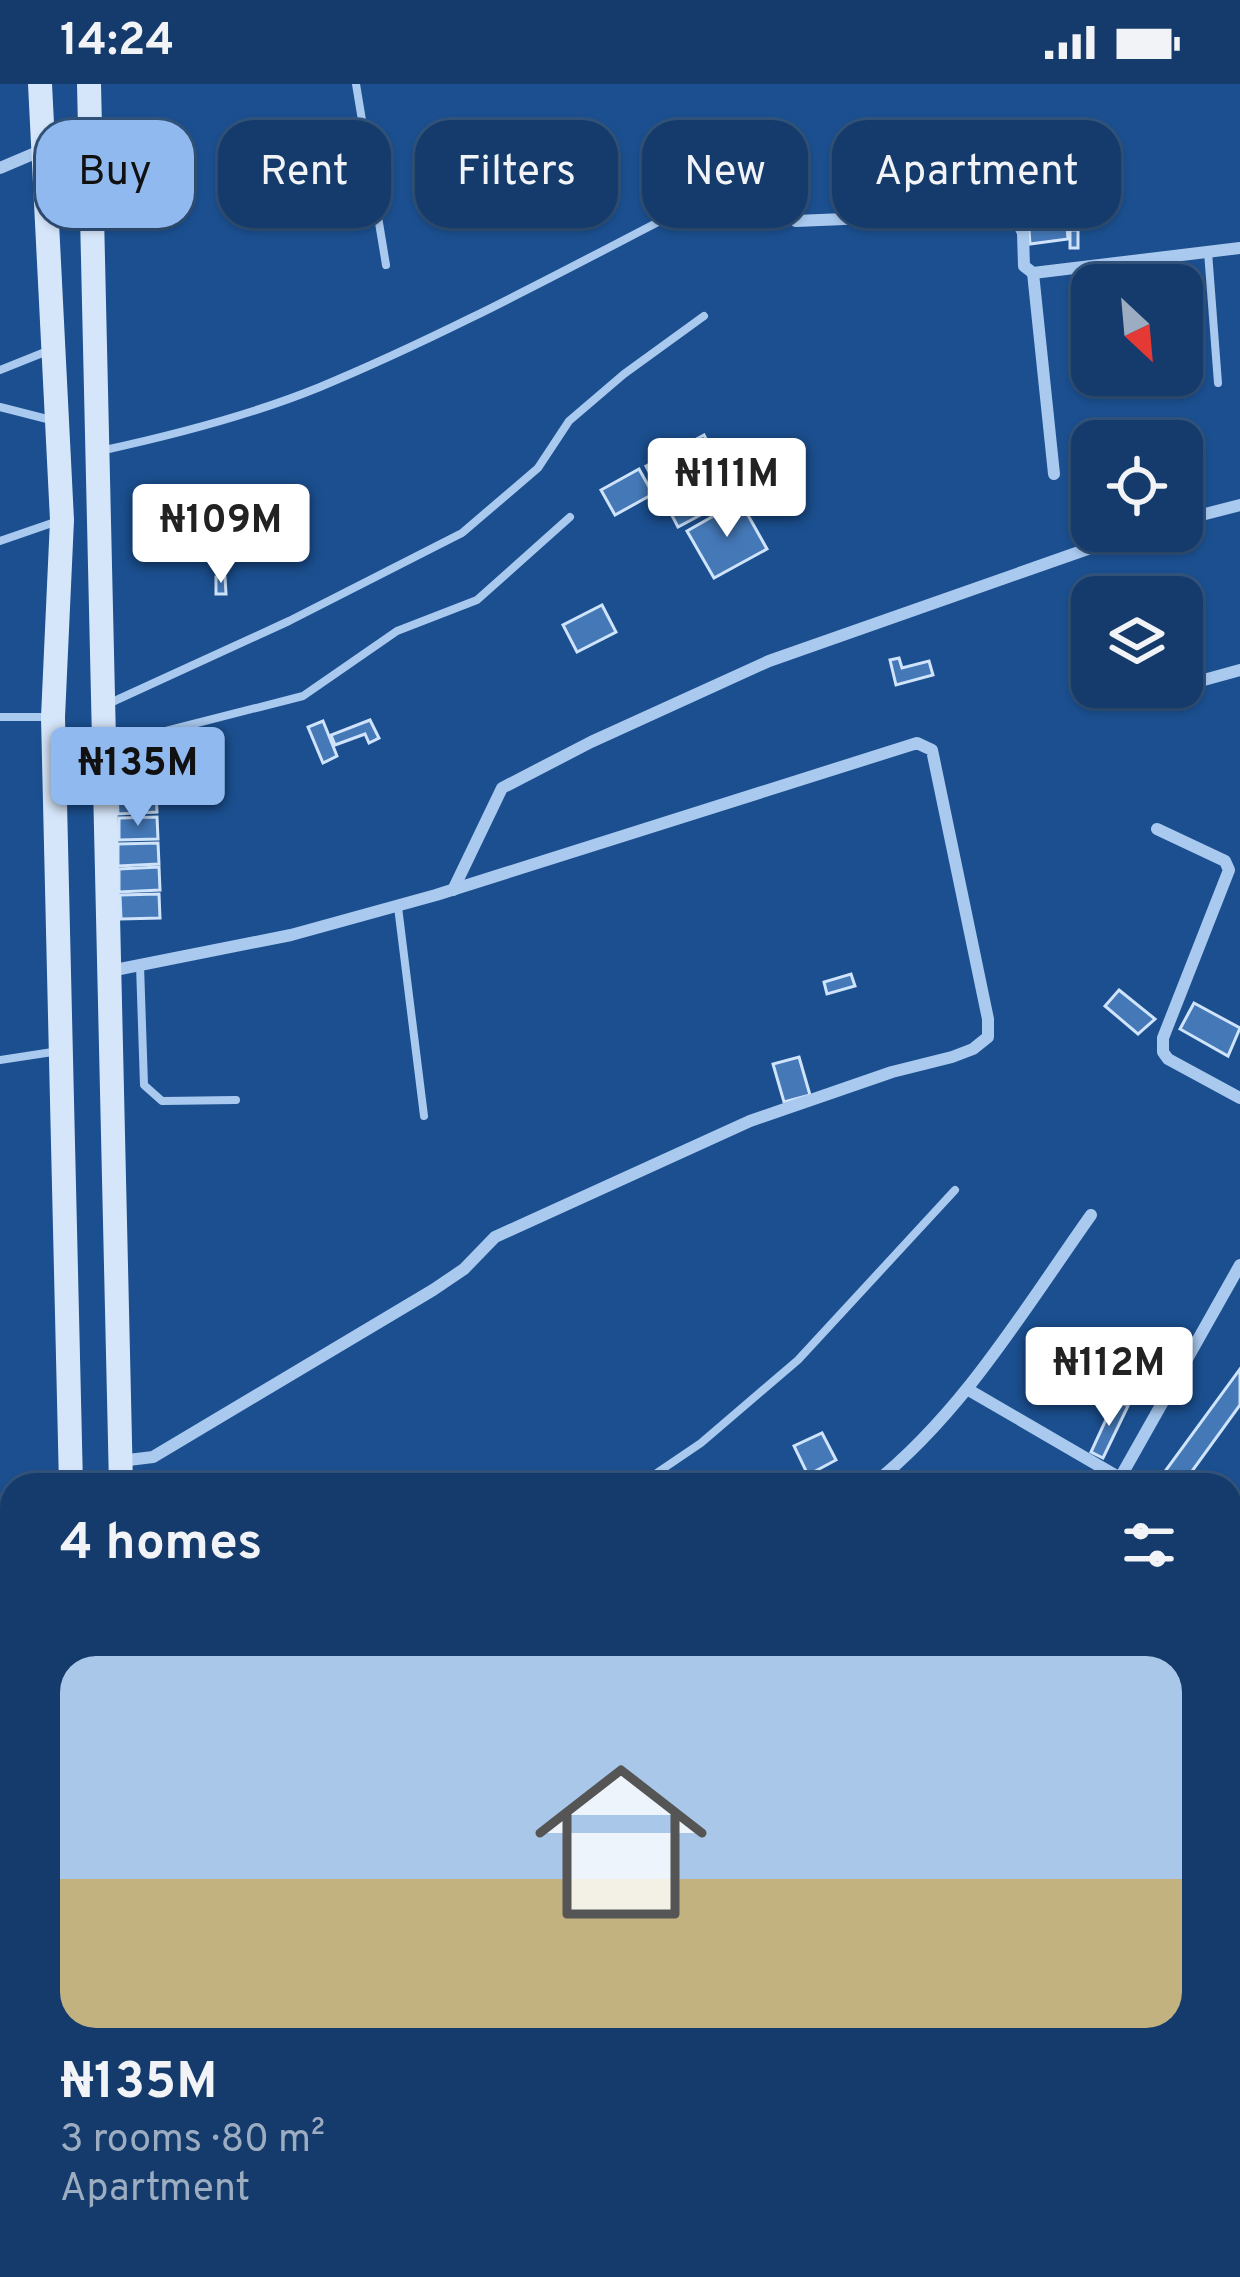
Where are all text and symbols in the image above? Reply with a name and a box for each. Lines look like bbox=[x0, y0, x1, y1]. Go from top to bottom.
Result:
text: 14:24 bbox=[60, 14, 174, 71]
chip: Buy bbox=[36, 120, 194, 228]
chip: Rent bbox=[218, 120, 391, 228]
chip: Filters bbox=[415, 120, 618, 228]
chip: New bbox=[642, 120, 808, 228]
chip: Apartment bbox=[832, 120, 1121, 228]
north arrow bbox=[1071, 264, 1203, 396]
map controls bbox=[1071, 264, 1203, 708]
button: locate bbox=[1071, 420, 1203, 552]
pin: ₦111M bbox=[643, 438, 811, 540]
text: ₦111M bbox=[675, 452, 779, 501]
pin: ₦109M bbox=[137, 484, 305, 586]
text: ₦109M bbox=[160, 498, 282, 547]
button: layers bbox=[1071, 576, 1203, 708]
pin: ₦135M bbox=[54, 727, 222, 829]
text: ₦135M bbox=[78, 741, 198, 790]
pin: ₦112M bbox=[1025, 1327, 1193, 1429]
text: ₦112M bbox=[1053, 1341, 1165, 1390]
icon: filters bbox=[1116, 1512, 1182, 1578]
text: 4 homes bbox=[60, 1513, 262, 1578]
icon: home bbox=[513, 1734, 729, 1950]
text: ₦135M bbox=[60, 2052, 218, 2117]
text: 3 rooms · 80 m² bbox=[60, 2117, 325, 2166]
text: Apartment bbox=[60, 2166, 250, 2215]

